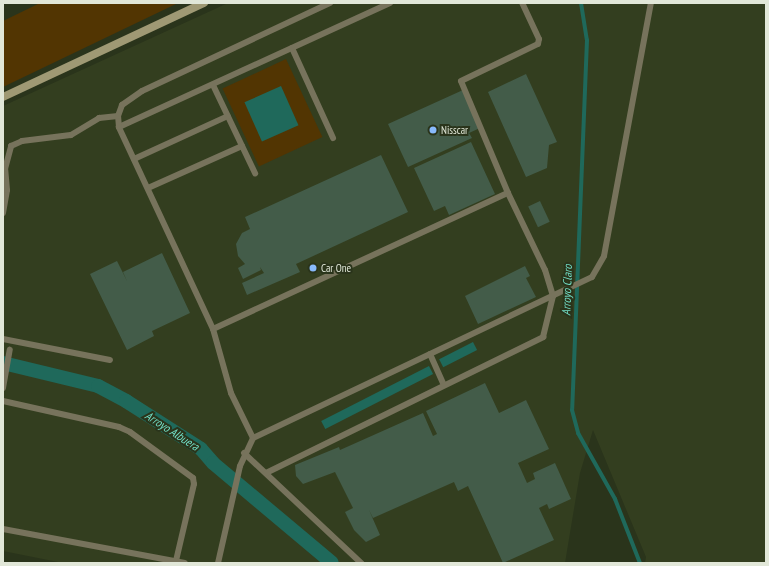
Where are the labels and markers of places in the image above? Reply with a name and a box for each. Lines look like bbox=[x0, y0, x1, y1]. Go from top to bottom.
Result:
place label: Nisscar bbox=[441, 123, 468, 137]
marker: Nisscar bbox=[428, 125, 438, 135]
place label: Car One bbox=[321, 261, 351, 275]
marker: Car One bbox=[308, 263, 318, 273]

